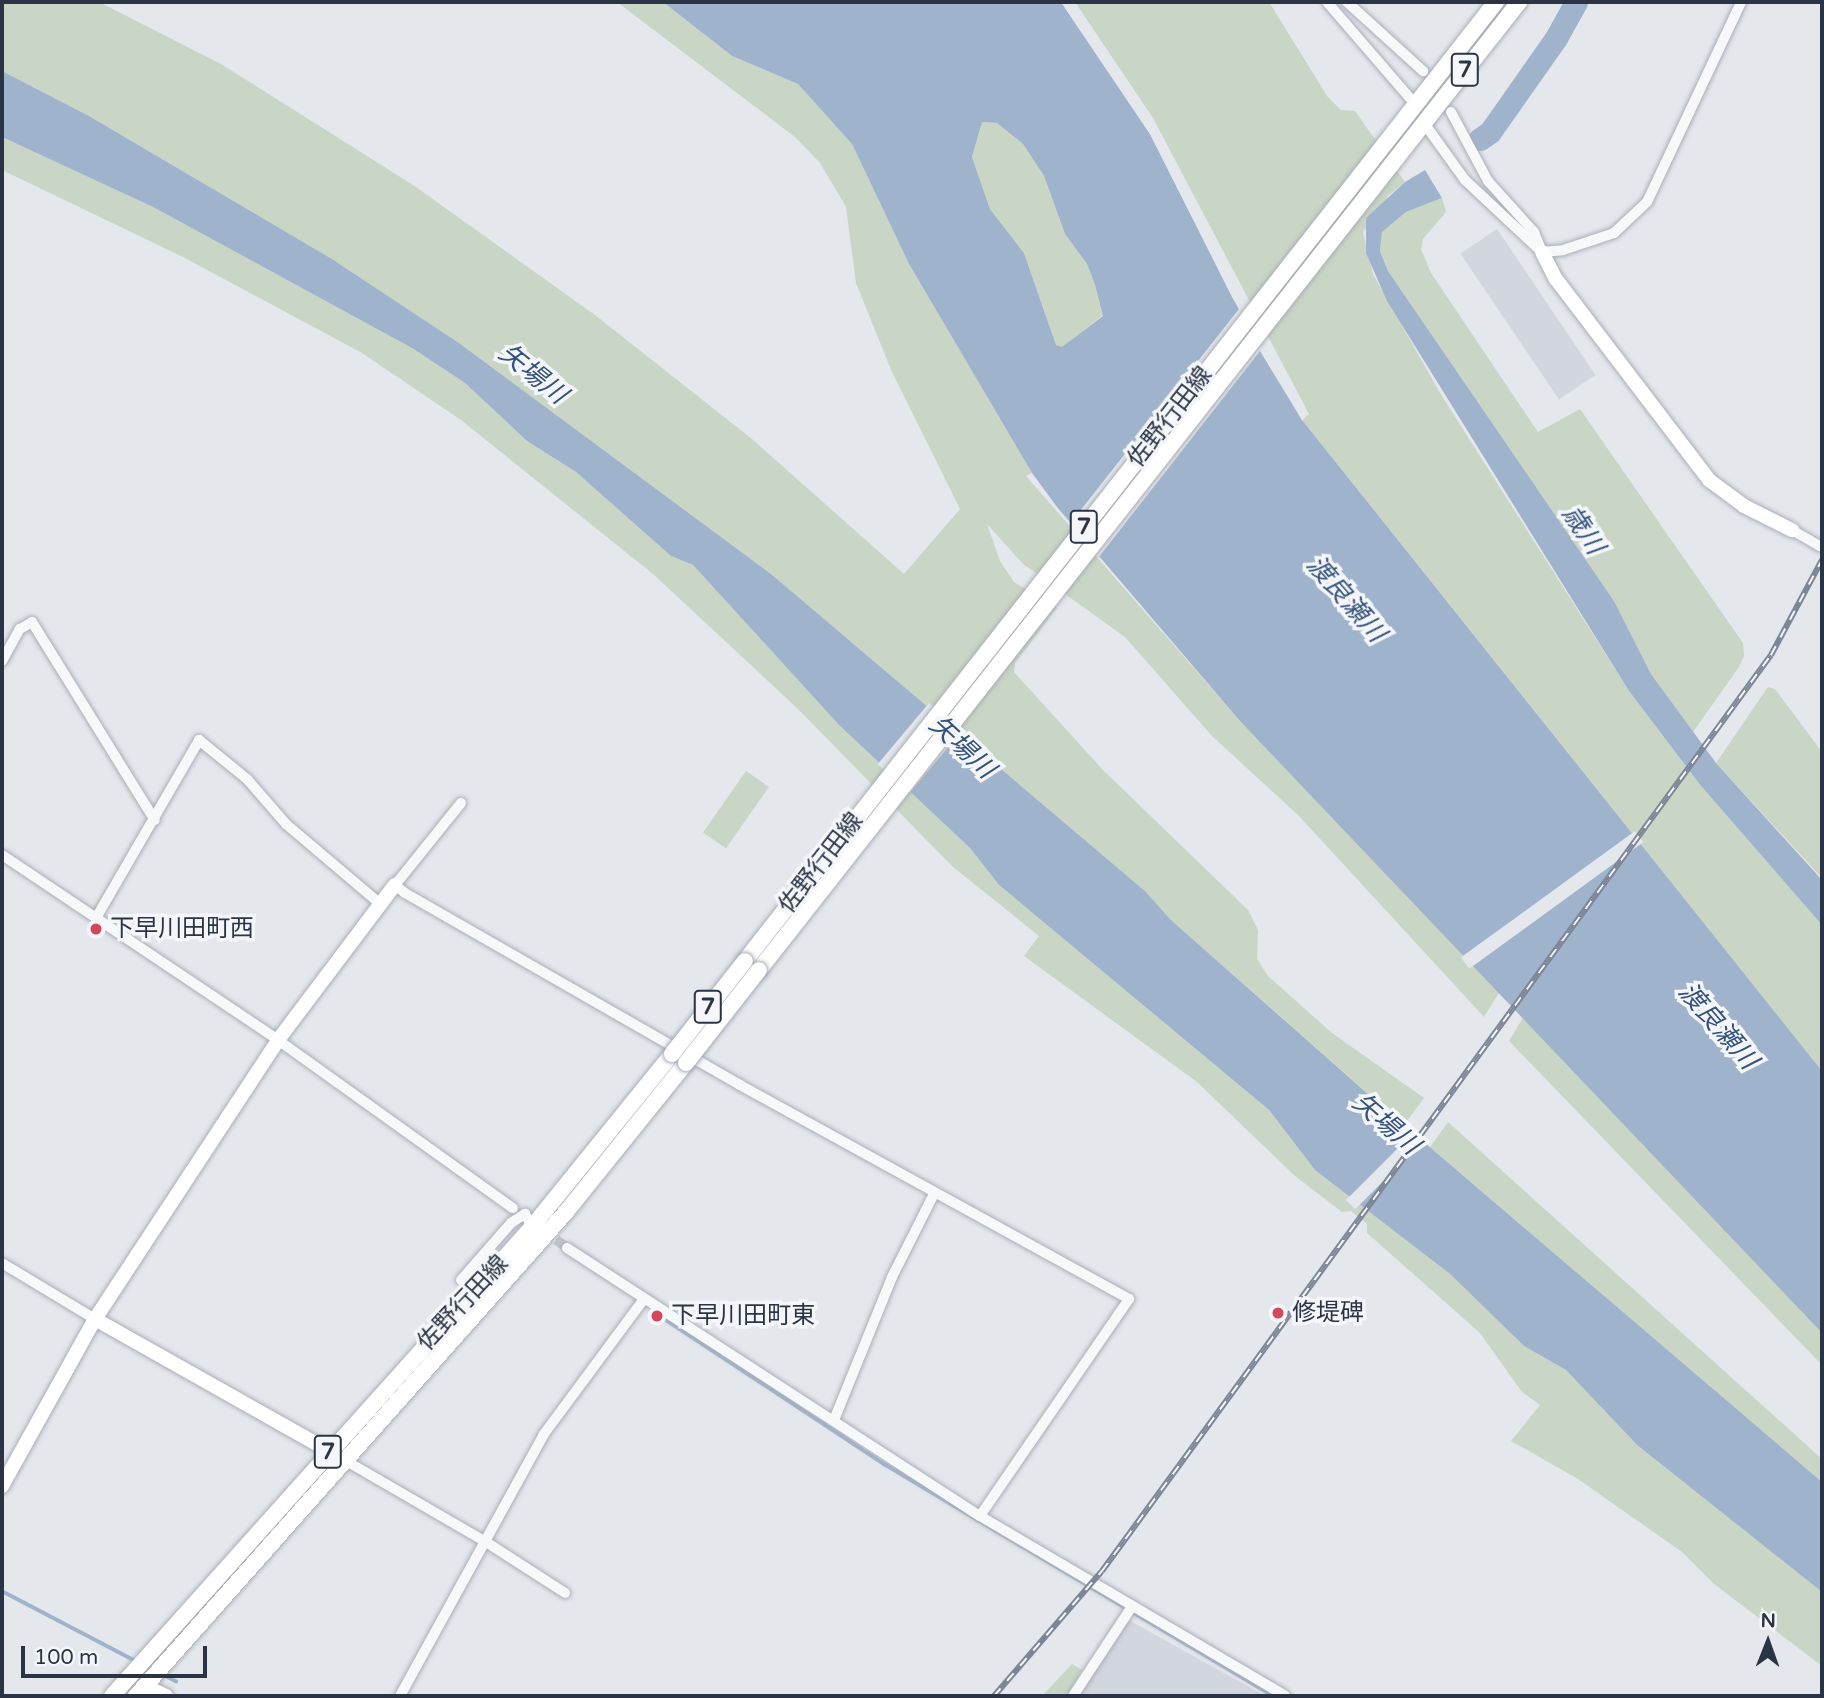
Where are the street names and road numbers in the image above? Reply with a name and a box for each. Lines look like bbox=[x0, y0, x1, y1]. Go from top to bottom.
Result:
road number: 7 bbox=[1449, 50, 1481, 90]
street label: 佐野行田線 bbox=[1122, 361, 1218, 473]
road number: 7 bbox=[1068, 508, 1100, 547]
street label: 佐野行田線 bbox=[773, 807, 869, 919]
road number: 7 bbox=[692, 988, 724, 1026]
street label: 佐野行田線 bbox=[412, 1249, 514, 1357]
road number: 7 bbox=[312, 1432, 344, 1471]

